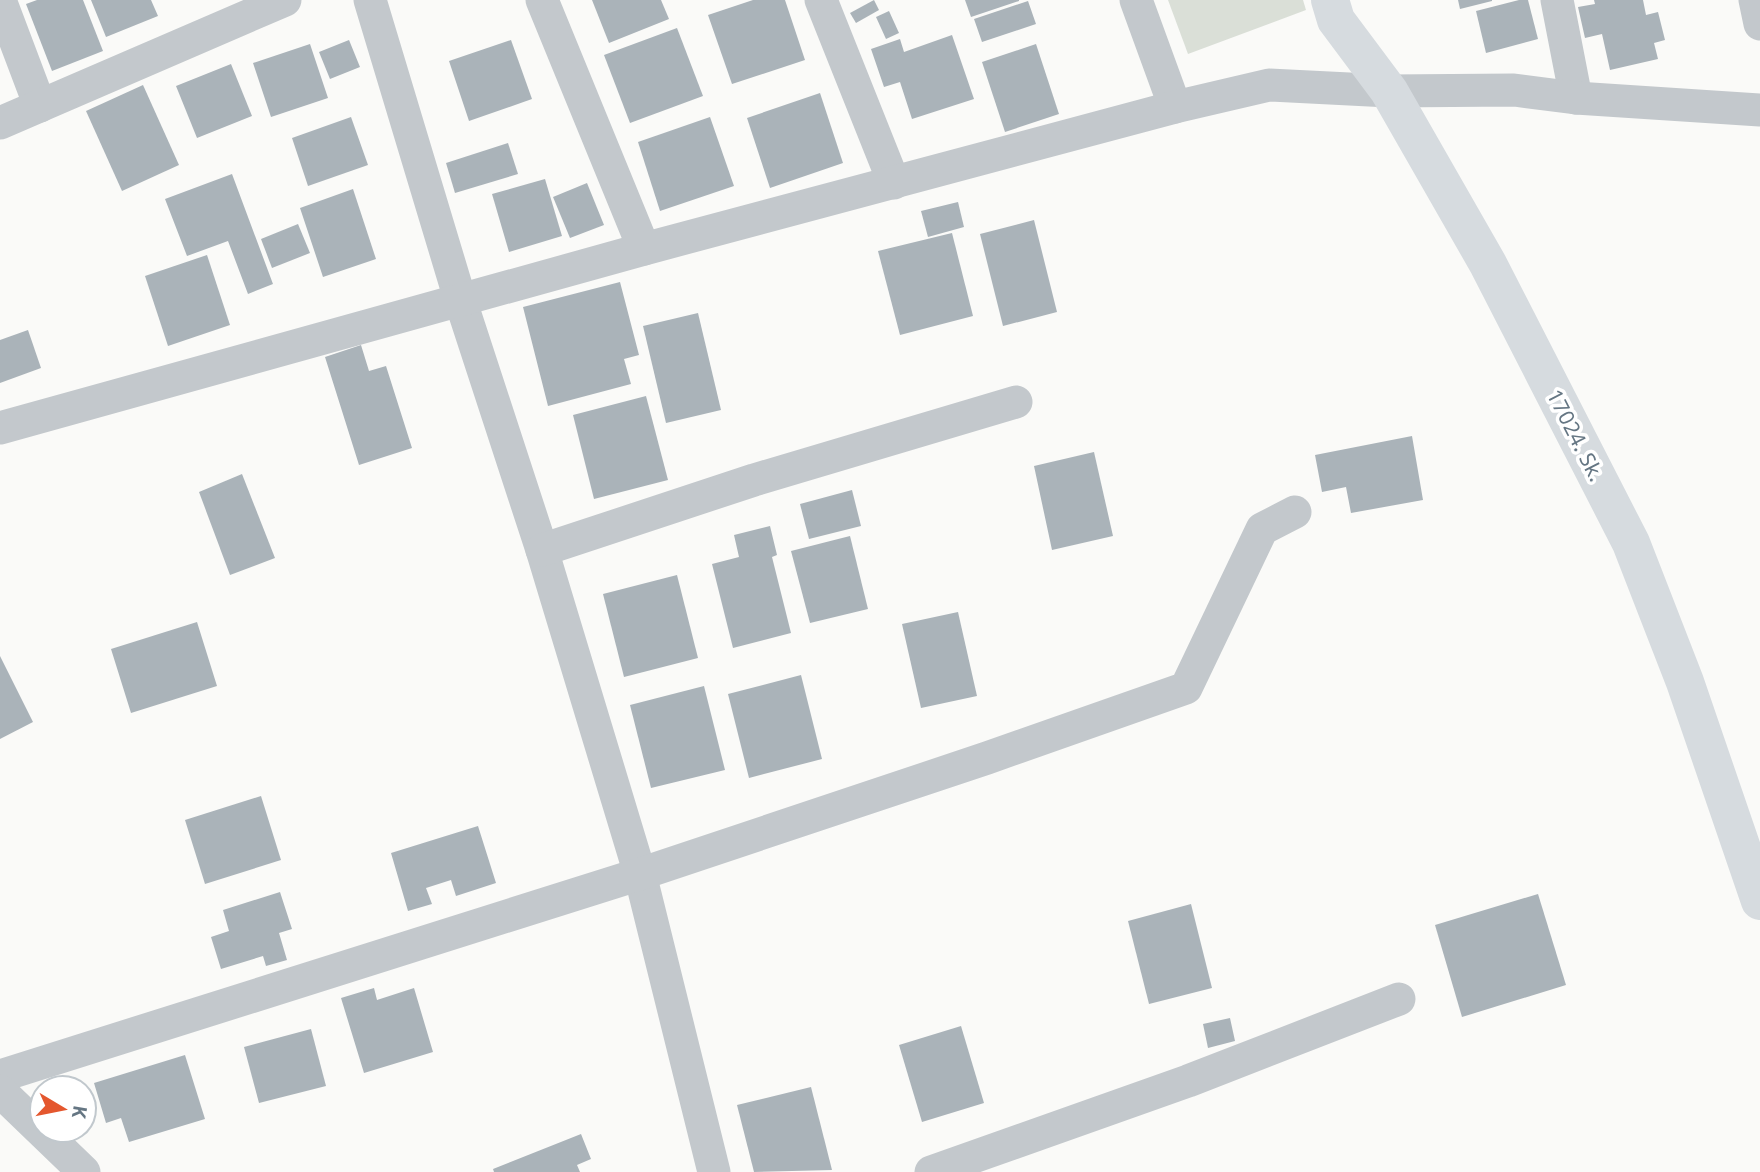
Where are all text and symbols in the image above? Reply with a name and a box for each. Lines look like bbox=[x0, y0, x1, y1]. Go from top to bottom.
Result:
street label: 17024. Sk. bbox=[1541, 384, 1611, 486]
north arrow bbox=[28, 1074, 98, 1144]
text: K bbox=[66, 1103, 94, 1121]

